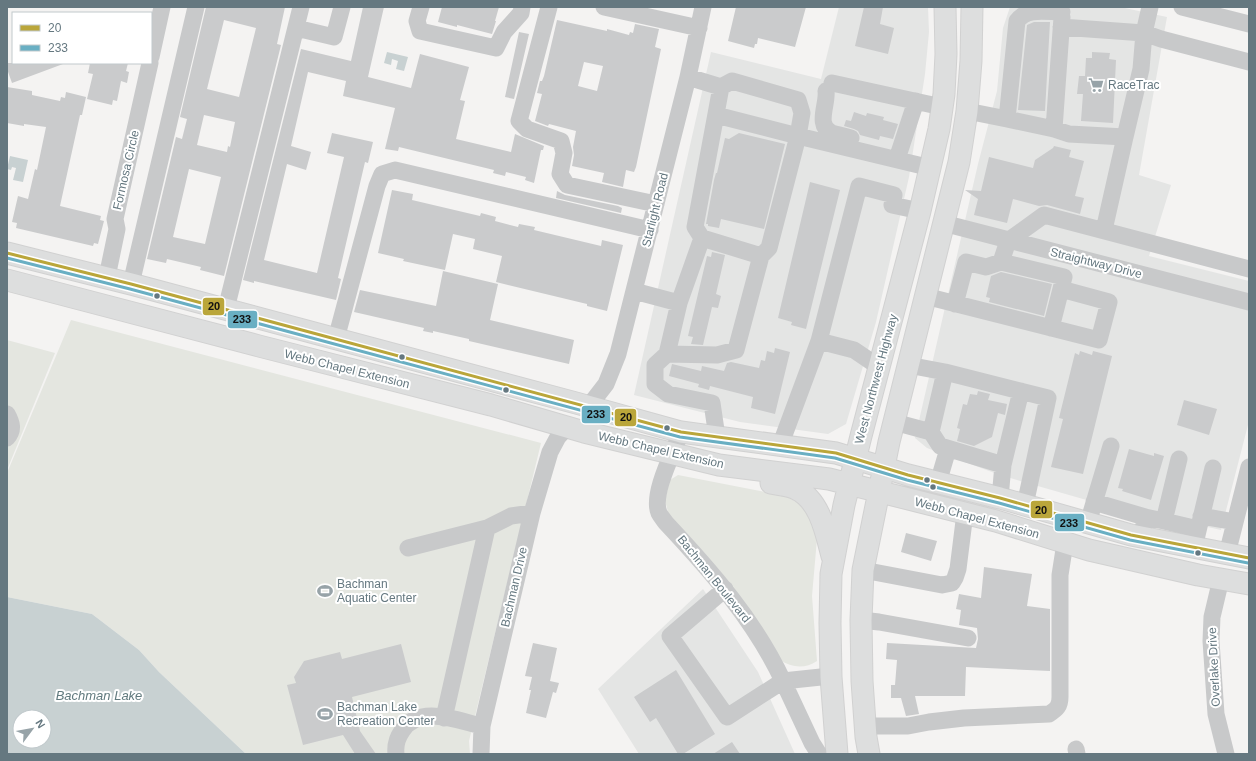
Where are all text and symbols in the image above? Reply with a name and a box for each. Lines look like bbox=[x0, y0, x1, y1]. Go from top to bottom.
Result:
legend bbox=[12, 12, 152, 64]
text: 20 bbox=[48, 21, 62, 35]
text: 233 bbox=[48, 41, 68, 55]
supermarket icon: RaceTrac bbox=[1087, 76, 1105, 94]
place label: RaceTrac bbox=[1108, 78, 1160, 92]
street label: Formosa Circle bbox=[110, 128, 142, 211]
street label: Starlight Road bbox=[639, 171, 671, 249]
street label: Straightway Drive bbox=[1049, 245, 1144, 281]
unlabelled marker bbox=[152, 291, 162, 301]
line badge: 20 bbox=[202, 297, 225, 316]
text: 20 bbox=[208, 300, 220, 312]
line badge: 233 bbox=[227, 310, 258, 329]
text: 233 bbox=[233, 313, 251, 325]
street label: West Northwest Highway bbox=[852, 313, 900, 445]
street label: Webb Chapel Extension bbox=[283, 347, 411, 391]
unlabelled marker bbox=[397, 352, 407, 362]
unlabelled marker bbox=[501, 385, 511, 395]
line badge: 233 bbox=[581, 405, 611, 424]
text: 233 bbox=[587, 408, 605, 420]
line badge: 20 bbox=[614, 408, 637, 427]
text: 20 bbox=[620, 411, 632, 423]
unlabelled marker bbox=[662, 423, 672, 433]
street label: Webb Chapel Extension bbox=[597, 429, 725, 471]
unlabelled marker bbox=[922, 475, 932, 485]
unlabelled marker bbox=[928, 482, 938, 492]
street label: Webb Chapel Extension bbox=[913, 495, 1041, 541]
line badge: 20 bbox=[1030, 500, 1053, 519]
text: 20 bbox=[1035, 504, 1047, 516]
line badge: 233 bbox=[1054, 513, 1085, 532]
text: 233 bbox=[1060, 517, 1078, 529]
street label: Bachman Boulevard bbox=[675, 533, 753, 625]
street label: Bachman Drive bbox=[498, 545, 530, 629]
unlabelled marker bbox=[1193, 548, 1203, 558]
place label: Bachman Aquatic Center bbox=[337, 577, 416, 605]
sports icon: Bachman Aquatic Center bbox=[316, 582, 334, 600]
street label: Overlake Drive bbox=[1205, 627, 1223, 707]
water label: Bachman Lake bbox=[56, 688, 142, 703]
place label: Bachman Lake Recreation Center bbox=[337, 700, 434, 728]
sports icon: Bachman Lake Recreation Center bbox=[316, 705, 334, 723]
north arrow bbox=[12, 709, 52, 749]
text: N bbox=[33, 717, 48, 730]

